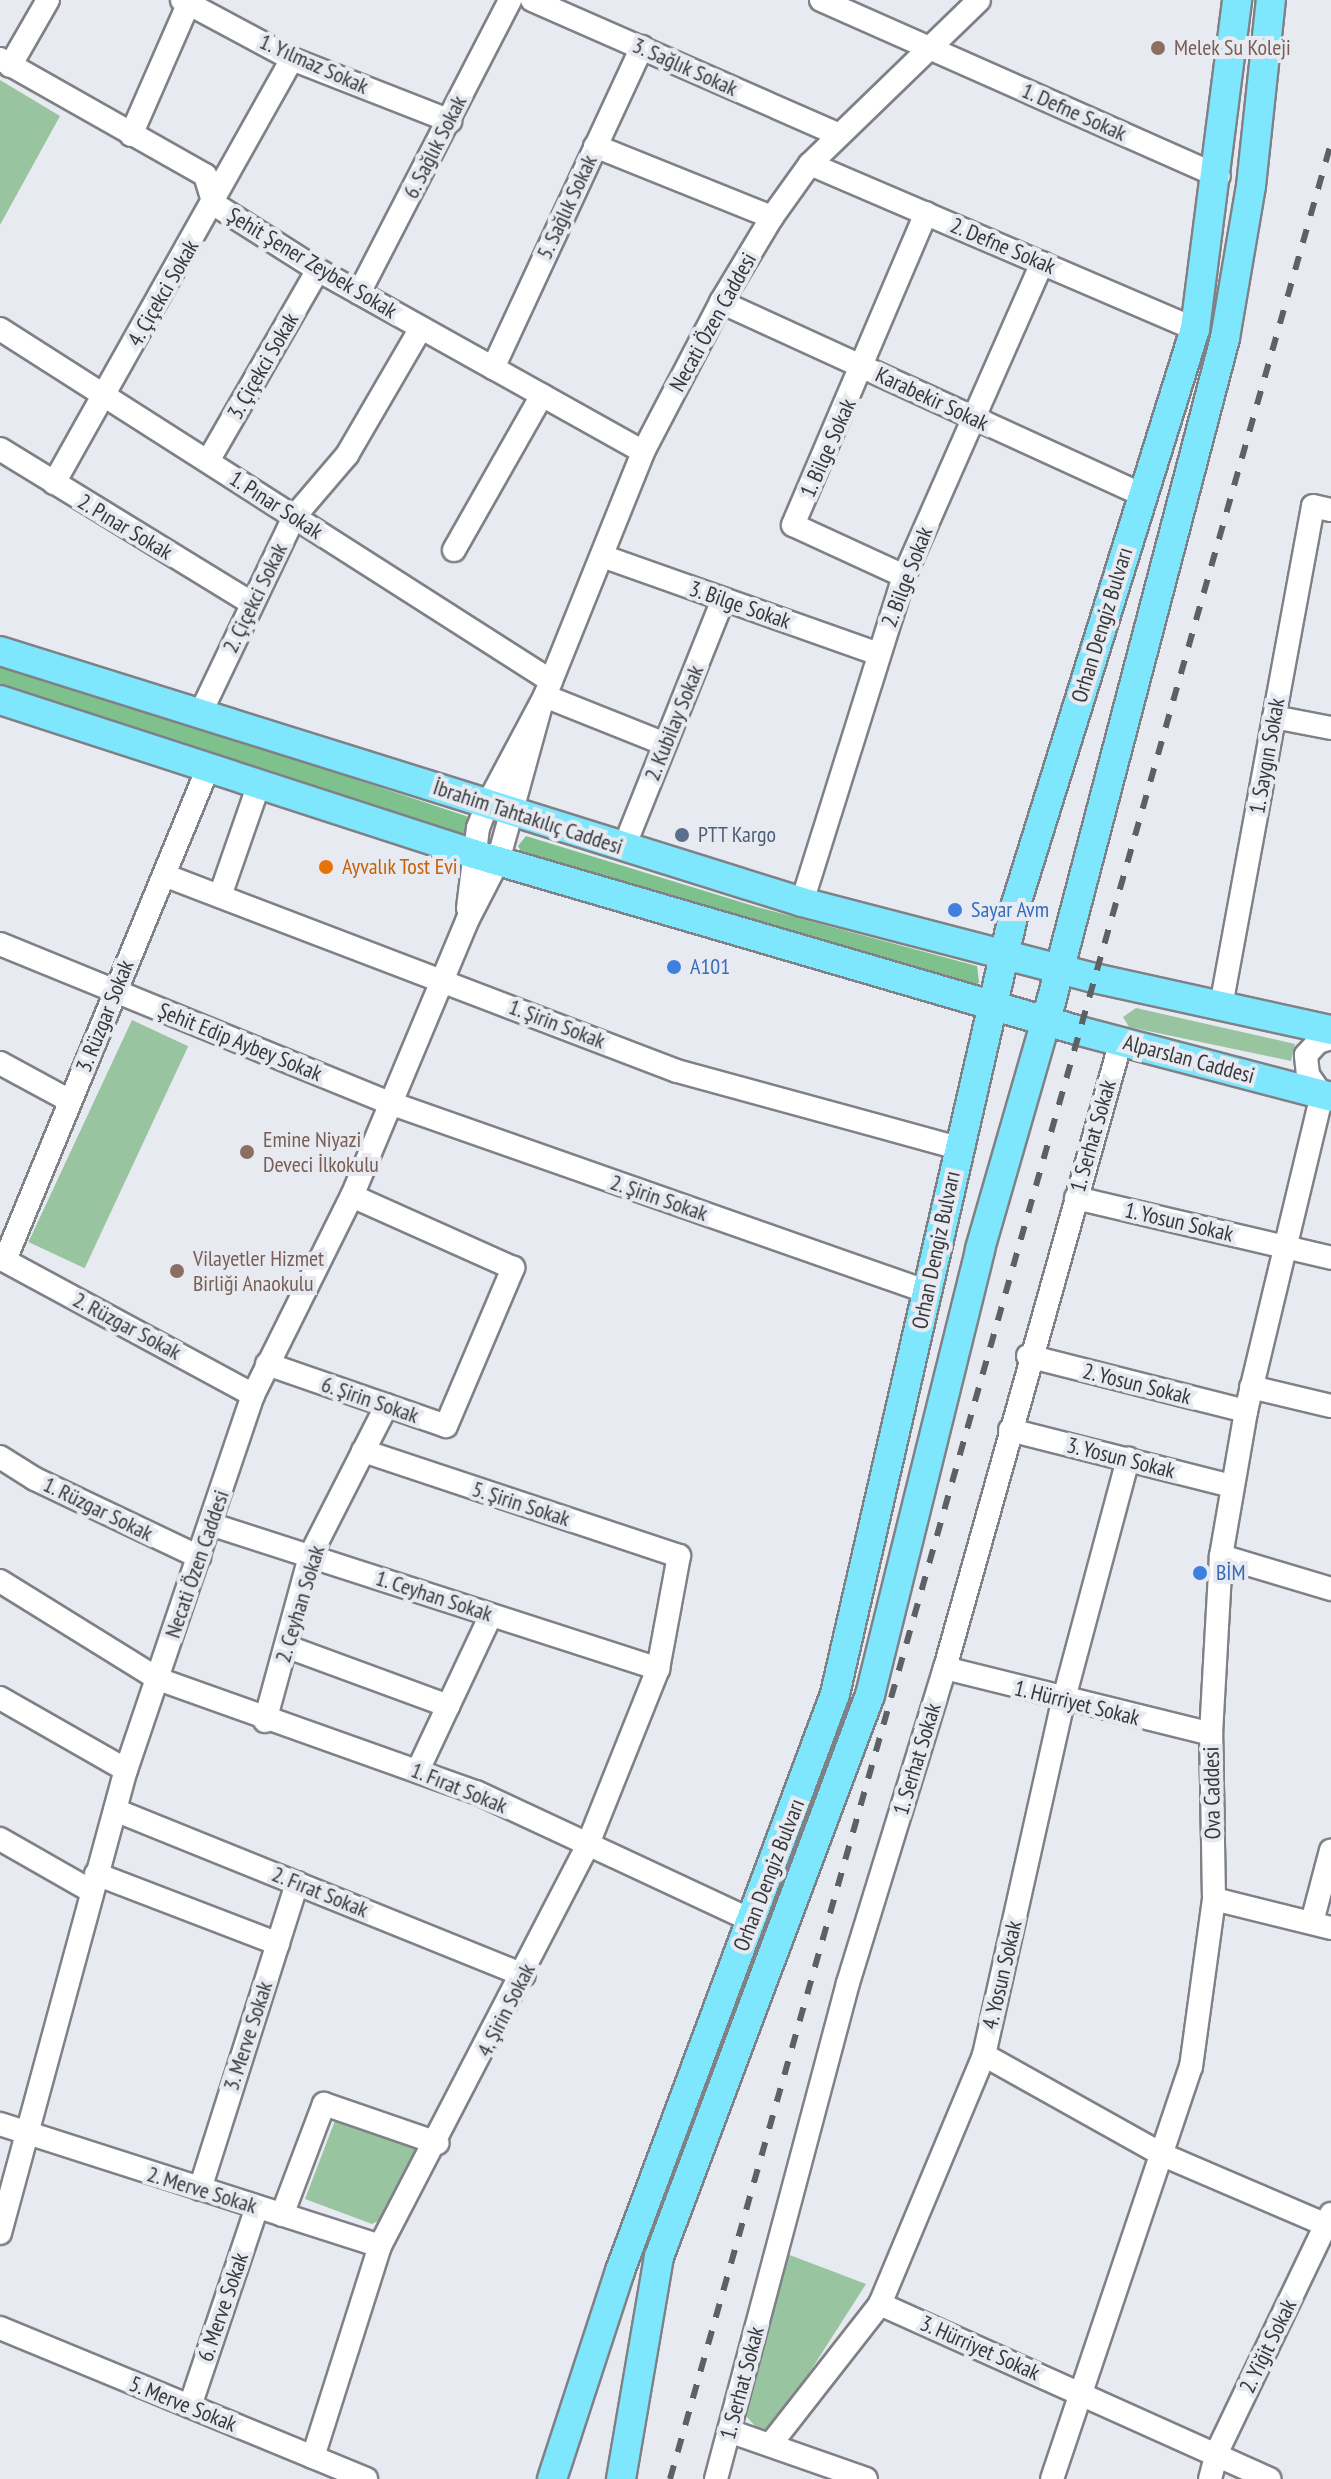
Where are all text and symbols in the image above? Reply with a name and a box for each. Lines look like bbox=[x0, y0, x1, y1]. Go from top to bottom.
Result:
street label: 1. Yılmaz Sokak bbox=[254, 28, 374, 100]
street label: 3. Sağlık Sokak bbox=[628, 32, 742, 102]
place label: Melek Su Koleji bbox=[1174, 35, 1291, 61]
marker: Melek Su Koleji bbox=[1149, 39, 1167, 57]
street label: 1. Defne Sokak bbox=[1017, 77, 1131, 147]
street label: 6. Sağlık Sokak bbox=[397, 90, 473, 204]
street label: 5. Sağlık Sokak bbox=[531, 150, 603, 264]
street label: Şehit Şener Zeybek Sokak bbox=[222, 202, 402, 324]
street label: 2. Defne Sokak bbox=[946, 212, 1060, 280]
street label: 4. Çiçekci Sokak bbox=[122, 234, 204, 352]
street label: Necati Özen Caddesi bbox=[664, 248, 762, 396]
street label: 3. Çiçekci Sokak bbox=[222, 307, 304, 425]
street label: Karabekir Sokak bbox=[871, 361, 993, 437]
street label: 1. Bilge Sokak bbox=[794, 394, 862, 502]
street label: 1. Pınar Sokak bbox=[224, 465, 328, 545]
street label: 2. Pınar Sokak bbox=[72, 488, 178, 566]
street label: 2. Bilge Sokak bbox=[876, 522, 938, 632]
street label: 2. Çiçekci Sokak bbox=[217, 538, 293, 658]
street label: Orhan Dengiz Bulvarı bbox=[1066, 544, 1138, 706]
street label: 3. Bilge Sokak bbox=[685, 575, 795, 635]
street label: 2. Kubilay Sokak bbox=[638, 660, 710, 786]
street label: 1. Saygın Sokak bbox=[1244, 695, 1290, 817]
street label: İbrahim Tahtakılıç Caddesi bbox=[429, 774, 627, 860]
place label: PTT Kargo bbox=[698, 822, 777, 848]
marker: PTT Kargo bbox=[673, 826, 691, 844]
place label: Ayvalık Tost Evi bbox=[342, 854, 459, 880]
marker: Ayvalık Tost Evi bbox=[317, 858, 335, 876]
place label: Sayar Avm bbox=[971, 897, 1050, 923]
marker: Sayar Avm bbox=[946, 901, 964, 919]
place label: A101 bbox=[690, 954, 730, 980]
street label: 3. Rüzgar Sokak bbox=[70, 955, 140, 1077]
marker: A101 bbox=[665, 958, 683, 976]
street label: 1. Şirin Sokak bbox=[504, 993, 610, 1055]
street label: Şehit Edip Aybey Sokak bbox=[154, 997, 326, 1087]
street label: Alparslan Caddesi bbox=[1121, 1029, 1257, 1089]
street label: 1. Serhat Sokak bbox=[1064, 1076, 1122, 1196]
place label: Emine Niyazi Deveci İlkokulu bbox=[263, 1126, 379, 1178]
marker: Emine Niyazi Deveci İlkokulu bbox=[238, 1143, 256, 1161]
street label: Orhan Dengiz Bulvarı bbox=[906, 1168, 966, 1332]
street label: 2. Şirin Sokak bbox=[606, 1169, 712, 1227]
street label: 1. Yosun Sokak bbox=[1121, 1196, 1237, 1248]
place label: Vilayetler Hizmet Birliği Anaokulu bbox=[193, 1245, 324, 1296]
marker: Vilayetler Hizmet Birliği Anaokulu bbox=[168, 1262, 186, 1280]
street label: 2. Rüzgar Sokak bbox=[68, 1286, 186, 1366]
street label: 2. Yosun Sokak bbox=[1079, 1358, 1195, 1410]
street label: 6. Şirin Sokak bbox=[317, 1371, 423, 1429]
street label: 3. Yosun Sokak bbox=[1063, 1432, 1179, 1484]
street label: 1. Rüzgar Sokak bbox=[38, 1471, 158, 1547]
street label: 5. Şirin Sokak bbox=[468, 1476, 574, 1532]
street label: Necati Özen Caddesi bbox=[159, 1487, 235, 1641]
street label: 2. Ceyhan Sokak bbox=[269, 1542, 331, 1666]
place label: BİM bbox=[1216, 1560, 1246, 1586]
marker: BİM bbox=[1191, 1564, 1209, 1582]
street label: 1. Ceyhan Sokak bbox=[372, 1565, 496, 1627]
street label: 1. Hürriyet Sokak bbox=[1011, 1675, 1143, 1731]
street label: 1. Serhat Sokak bbox=[887, 1699, 947, 1819]
street label: Ova Caddesi bbox=[1198, 1746, 1226, 1840]
street label: 1. Fırat Sokak bbox=[406, 1757, 512, 1819]
street label: Orhan Dengiz Bulvarı bbox=[728, 1795, 810, 1955]
street label: 2. Fırat Sokak bbox=[267, 1861, 373, 1923]
street label: 4. Yosun Sokak bbox=[976, 1917, 1028, 2033]
street label: 4. Şirin Sokak bbox=[471, 1958, 541, 2062]
street label: 3. Merve Sokak bbox=[218, 1977, 278, 2095]
street label: 2. Merve Sokak bbox=[143, 2161, 261, 2219]
street label: 6. Merve Sokak bbox=[192, 2248, 254, 2366]
street label: 2. Yiğit Sokak bbox=[1234, 2294, 1302, 2398]
street label: 3. Hürriyet Sokak bbox=[915, 2310, 1045, 2386]
street label: 1. Serhat Sokak bbox=[714, 2323, 770, 2443]
street label: 5. Merve Sokak bbox=[125, 2370, 241, 2438]

